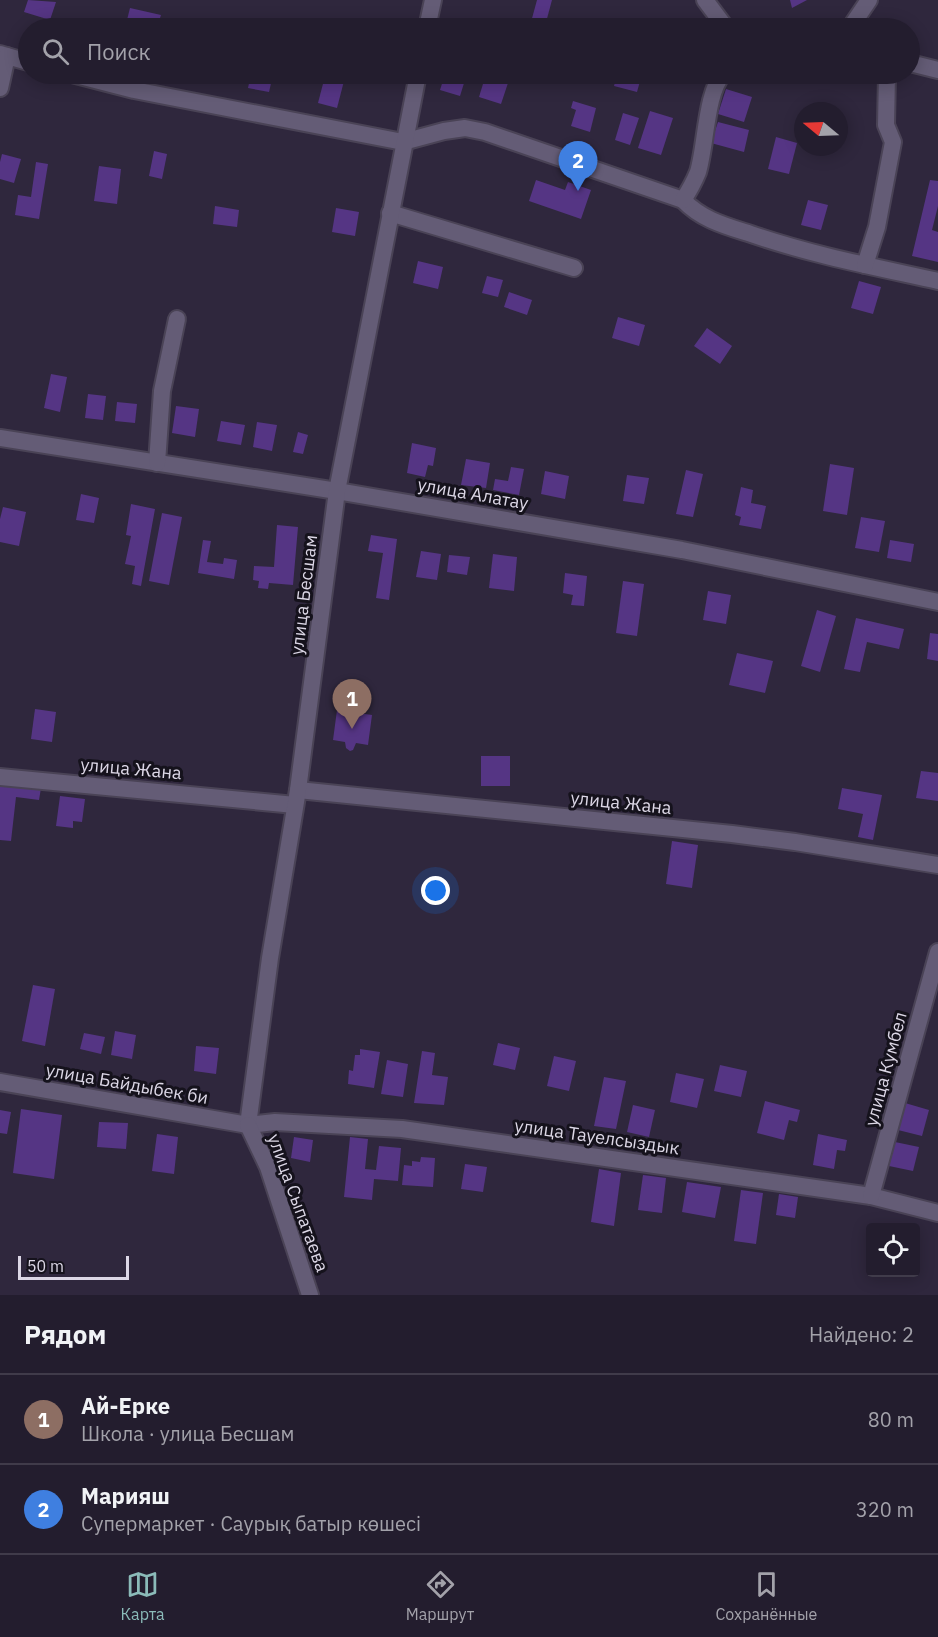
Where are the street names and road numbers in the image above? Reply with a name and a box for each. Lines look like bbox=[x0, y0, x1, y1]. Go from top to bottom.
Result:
street label: улица Алатау bbox=[416, 472, 530, 515]
street label: улица Бесшам bbox=[285, 533, 322, 656]
street label: улица Жана bbox=[80, 753, 183, 784]
street label: улица Жана bbox=[569, 786, 673, 819]
street label: улица Кумбел bbox=[859, 1009, 912, 1128]
street label: улица Байдыбек би bbox=[44, 1058, 210, 1109]
street label: улица Тауелсыздык bbox=[513, 1114, 681, 1159]
street label: улица Сыпатаева bbox=[263, 1131, 334, 1275]

